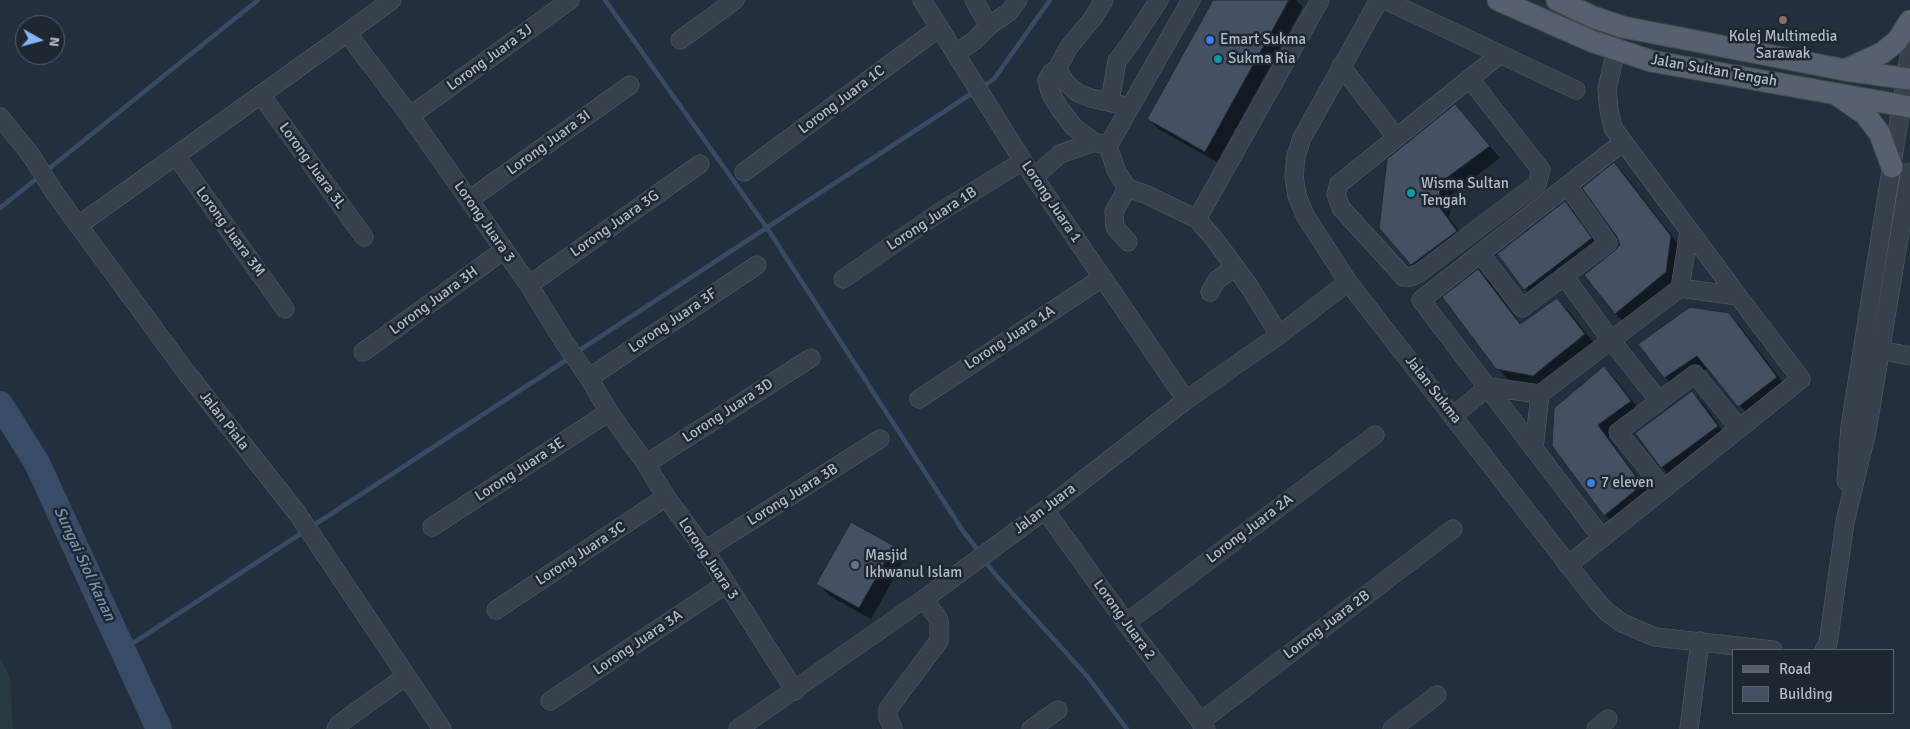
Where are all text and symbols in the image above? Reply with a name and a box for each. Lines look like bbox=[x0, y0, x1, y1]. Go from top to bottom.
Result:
marker: Kolej Multimedia Sarawak bbox=[1777, 14, 1789, 26]
north arrow bbox=[15, 15, 65, 65]
street label: Lorong Juara 3J bbox=[444, 21, 536, 95]
place label: Kolej Multimedia Sarawak bbox=[1729, 28, 1837, 63]
place label: Emart Sukma bbox=[1220, 31, 1306, 49]
marker: Emart Sukma bbox=[1204, 34, 1216, 46]
text: N bbox=[45, 36, 63, 48]
place label: Sukma Ria bbox=[1228, 50, 1296, 68]
street label: Jalan Sultan Tengah bbox=[1649, 51, 1779, 91]
marker: Sukma Ria bbox=[1212, 53, 1224, 65]
street label: Lorong Juara 1C bbox=[795, 62, 889, 138]
street label: Lorong Juara 3I bbox=[504, 107, 594, 179]
street label: Lorong Juara 3L bbox=[275, 119, 349, 213]
street label: Lorong Juara 1 bbox=[1017, 158, 1085, 246]
place label: Wisma Sultan Tengah bbox=[1421, 175, 1509, 210]
street label: Lorong Juara 3 bbox=[449, 178, 519, 266]
street label: Lorong Juara 1B bbox=[884, 183, 980, 255]
street label: Lorong Juara 3M bbox=[191, 184, 269, 280]
street label: Lorong Juara 3G bbox=[567, 187, 663, 261]
marker: Wisma Sultan Tengah bbox=[1405, 187, 1417, 199]
street label: Lorong Juara 3H bbox=[386, 263, 482, 339]
street label: Lorong Juara 3F bbox=[625, 285, 721, 357]
street label: Lorong Juara 1A bbox=[962, 302, 1058, 374]
street label: Jalan Sukma bbox=[1401, 353, 1465, 427]
street label: Lorong Juara 3D bbox=[679, 375, 777, 447]
street label: Jalan Piala bbox=[195, 388, 253, 454]
street label: Lorong Juara 3E bbox=[472, 434, 568, 506]
street label: Lorong Juara 3B bbox=[744, 460, 842, 530]
place label: 7 eleven bbox=[1601, 474, 1654, 492]
marker: 7 eleven bbox=[1585, 477, 1597, 489]
street label: Jalan Juara bbox=[1010, 480, 1080, 538]
street label: Lorong Juara 2A bbox=[1203, 491, 1297, 567]
water label: Sungai Siol Kanan bbox=[49, 504, 119, 624]
street label: Lorong Juara 3 bbox=[674, 515, 742, 603]
street label: Lorong Juara 3C bbox=[533, 518, 629, 590]
place label: Masjid Ikhwanul Islam bbox=[865, 547, 962, 582]
marker: Masjid Ikhwanul Islam bbox=[849, 559, 861, 571]
street label: Lorong Juara 2 bbox=[1089, 576, 1159, 664]
street label: Lorong Juara 2B bbox=[1280, 587, 1374, 663]
street label: Lorong Juara 3A bbox=[590, 607, 686, 679]
legend bbox=[1732, 649, 1895, 714]
text: Road bbox=[1779, 660, 1811, 678]
text: Building bbox=[1779, 685, 1833, 703]

